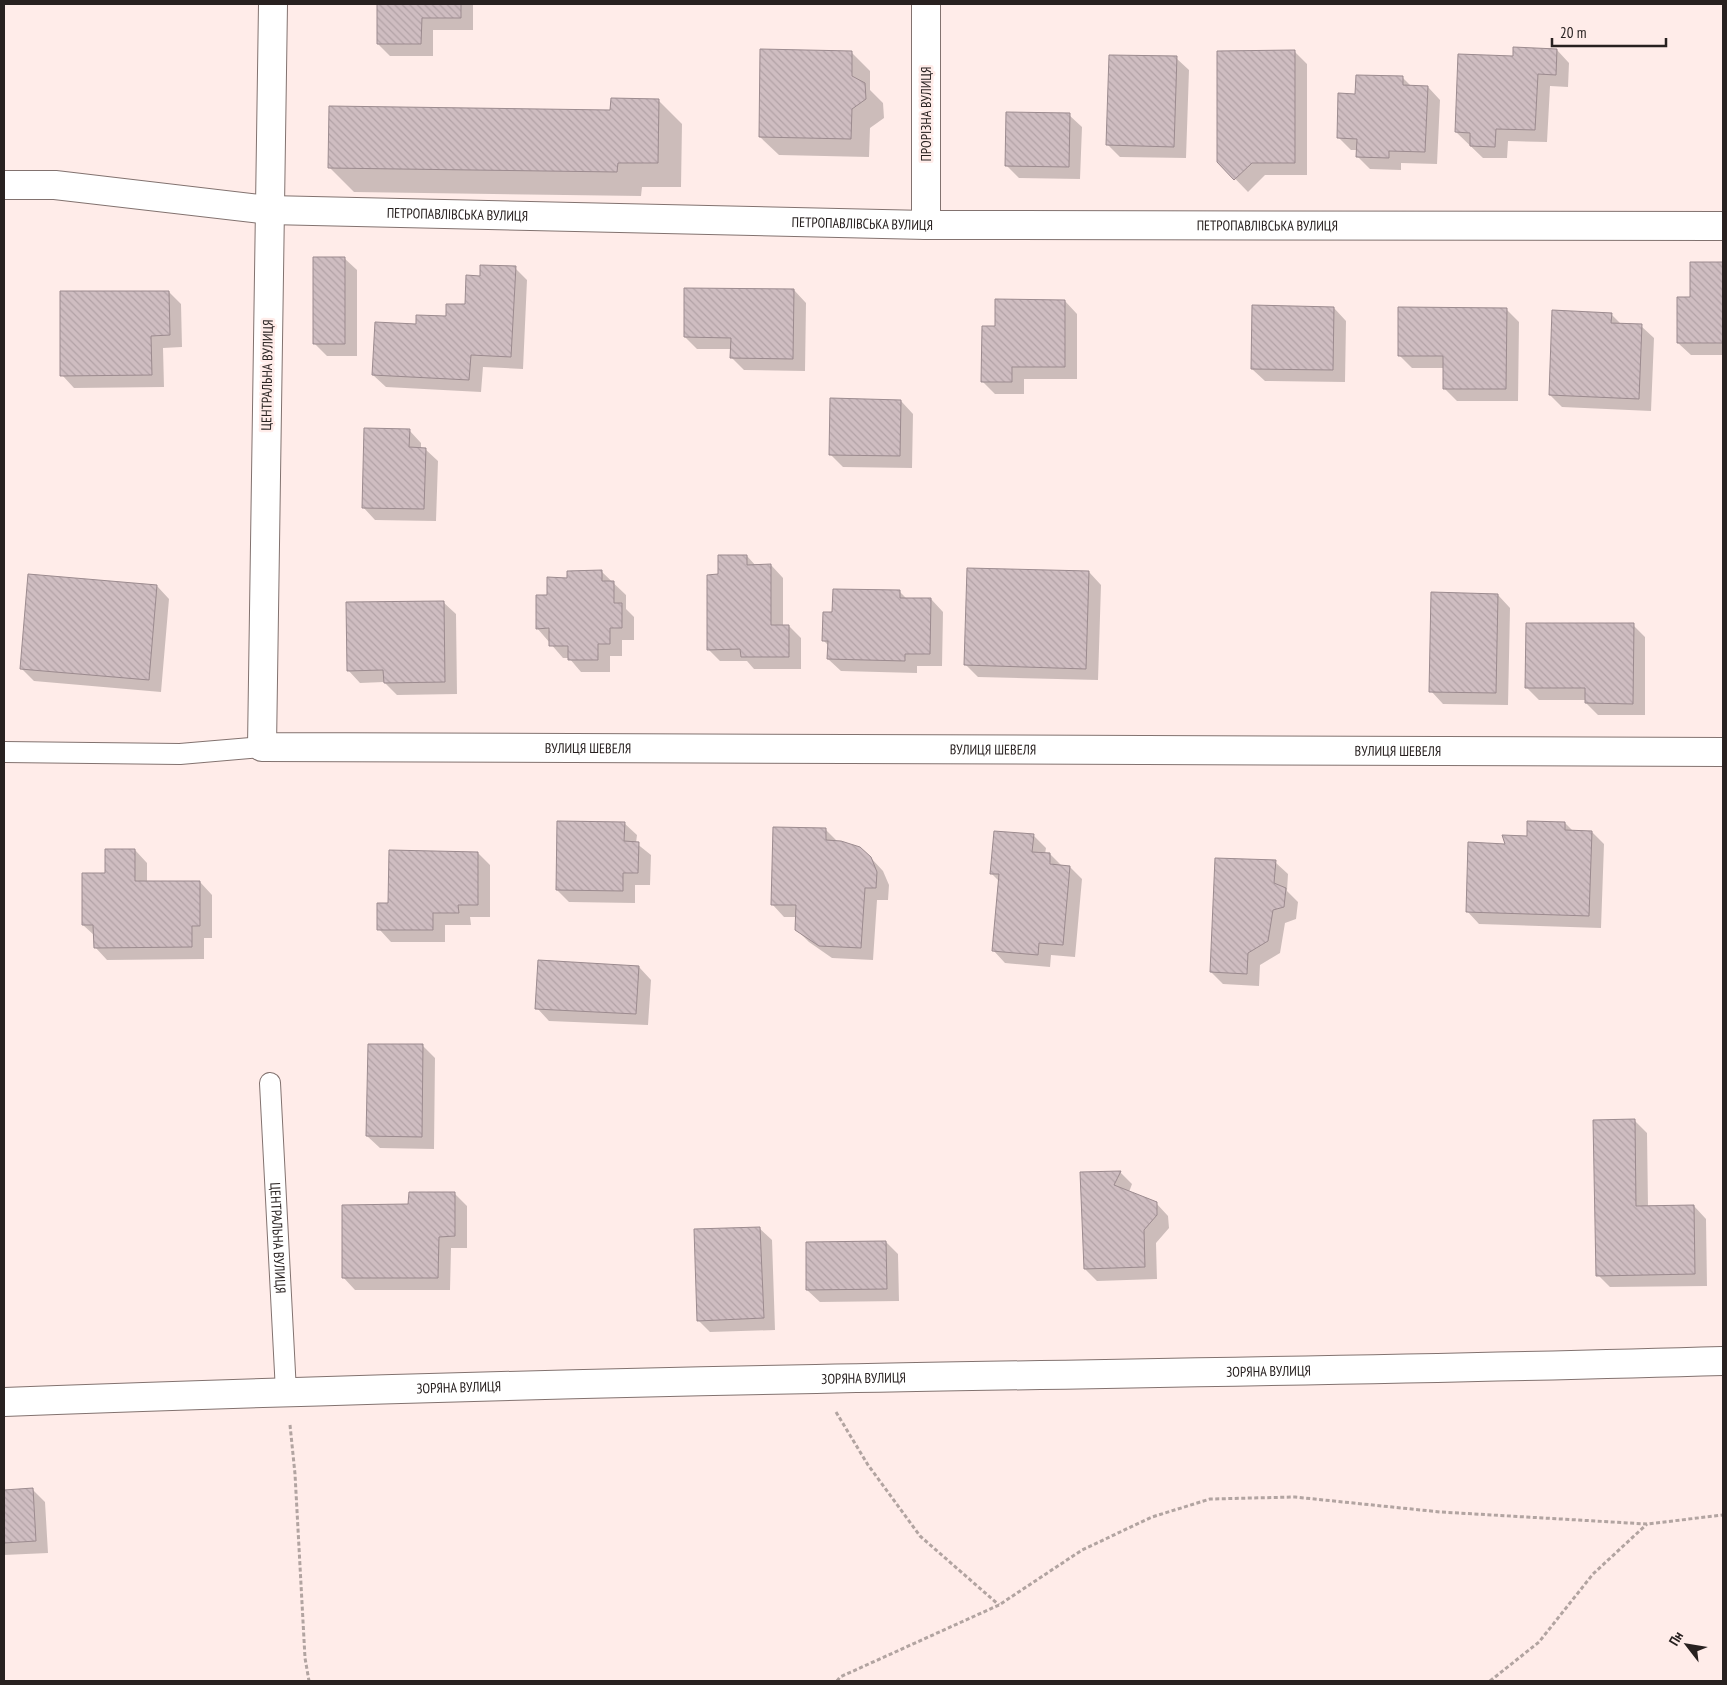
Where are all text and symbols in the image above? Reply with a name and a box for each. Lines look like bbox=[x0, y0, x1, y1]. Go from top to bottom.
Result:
scale bar bbox=[1552, 15, 1666, 47]
text: 20 m bbox=[1560, 23, 1586, 42]
street label: ПРОРІЗНА ВУЛИЦЯ bbox=[917, 66, 935, 162]
street label: ПЕТРОПАВЛІВСЬКА ВУЛИЦЯ bbox=[387, 204, 528, 225]
street label: ПЕТРОПАВЛІВСЬКА ВУЛИЦЯ bbox=[792, 213, 933, 234]
street label: ПЕТРОПАВЛІВСЬКА ВУЛИЦЯ bbox=[1197, 216, 1338, 235]
street label: ЦЕНТРАЛЬНА ВУЛИЦЯ bbox=[257, 319, 277, 431]
street label: ВУЛИЦЯ ШЕВЕЛЯ bbox=[545, 739, 631, 757]
street label: ВУЛИЦЯ ШЕВЕЛЯ bbox=[950, 740, 1036, 759]
street label: ВУЛИЦЯ ШЕВЕЛЯ bbox=[1355, 742, 1441, 760]
street label: ЦЕНТРАЛЬНА ВУЛИЦЯ bbox=[266, 1182, 290, 1294]
street label: ЗОРЯНА ВУЛИЦЯ bbox=[1226, 1361, 1311, 1381]
street label: ЗОРЯНА ВУЛИЦЯ bbox=[821, 1368, 906, 1388]
street label: ЗОРЯНА ВУЛИЦЯ bbox=[416, 1377, 501, 1397]
north arrow bbox=[1662, 1620, 1712, 1670]
text: Пн bbox=[1665, 1628, 1687, 1649]

